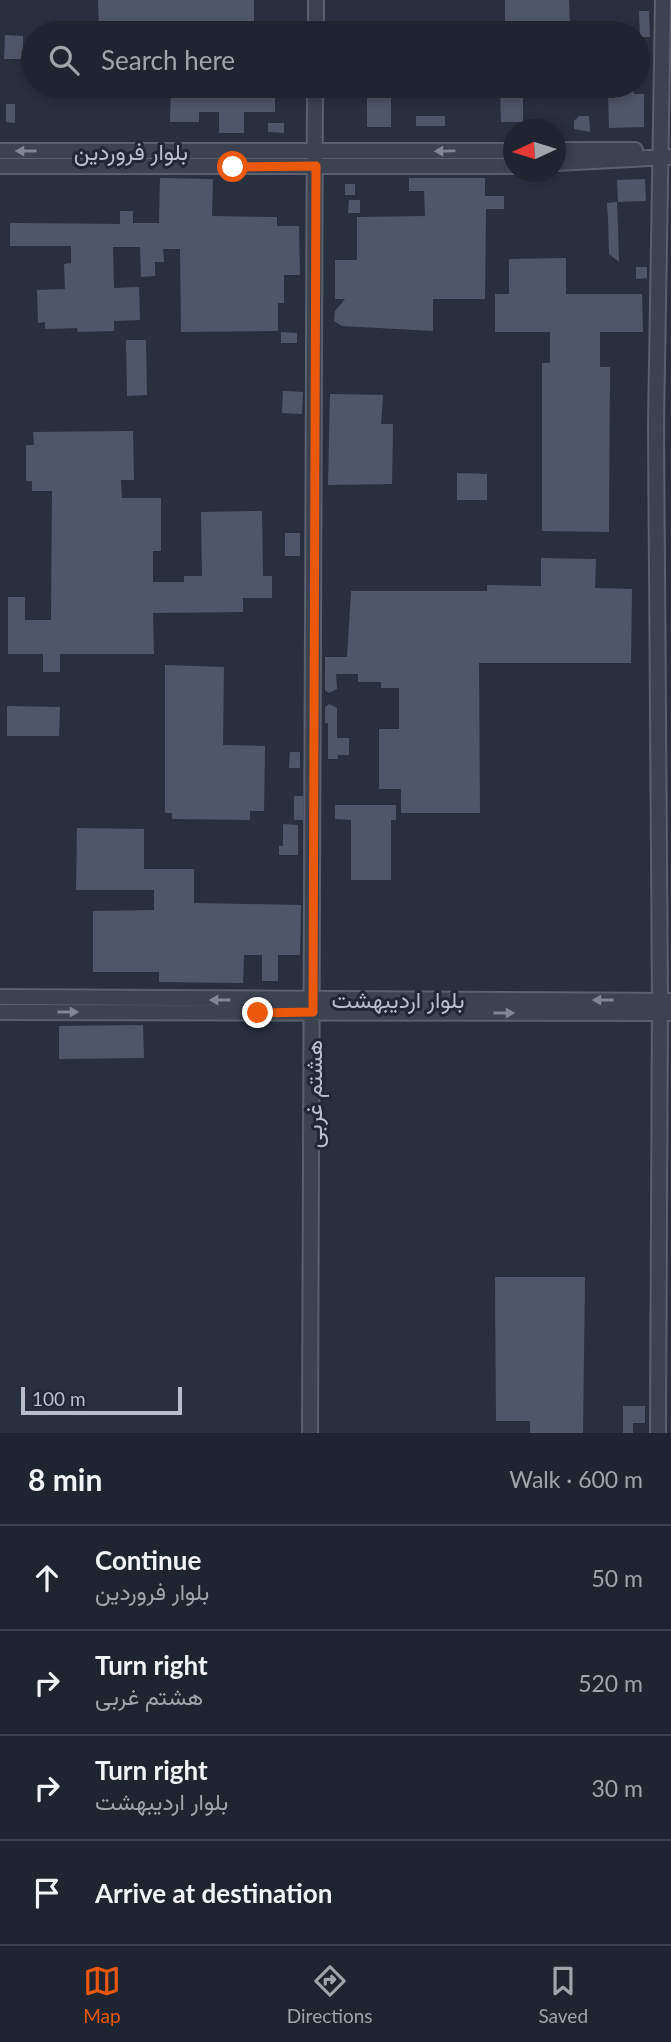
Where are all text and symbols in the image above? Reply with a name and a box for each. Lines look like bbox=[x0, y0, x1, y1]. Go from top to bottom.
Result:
search box bbox=[21, 21, 650, 98]
icon: search bbox=[45, 41, 83, 79]
text: Search here bbox=[101, 44, 235, 76]
north arrow bbox=[503, 119, 566, 182]
street label: بلوار فروردین bbox=[74, 137, 188, 167]
one-way arrow bbox=[15, 145, 37, 157]
one-way arrow bbox=[434, 146, 456, 157]
route start bbox=[217, 151, 248, 182]
street label: بلوار اردیبهشت bbox=[331, 985, 465, 1015]
one-way arrow bbox=[208, 994, 230, 1006]
one-way arrow bbox=[592, 994, 614, 1006]
route end bbox=[242, 997, 273, 1028]
one-way arrow bbox=[57, 1006, 79, 1018]
one-way arrow bbox=[493, 1007, 515, 1019]
street label: هشتم غربی bbox=[299, 1040, 329, 1148]
scale bar bbox=[21, 1384, 182, 1416]
text: 100 m bbox=[32, 1387, 86, 1410]
text: 8 min bbox=[28, 1461, 102, 1497]
text: Walk · 600 m bbox=[509, 1465, 643, 1493]
text: Continue bbox=[95, 1544, 201, 1576]
icon: ahead bbox=[28, 1559, 66, 1597]
text: 50 m bbox=[592, 1564, 643, 1592]
text: بلوار فروردین bbox=[95, 1577, 209, 1605]
text: Turn right bbox=[95, 1649, 208, 1681]
icon: right bbox=[28, 1664, 66, 1702]
text: 520 m bbox=[578, 1669, 643, 1697]
text: هشتم غربی bbox=[95, 1682, 203, 1710]
text: Turn right bbox=[95, 1754, 208, 1786]
icon: right bbox=[28, 1769, 66, 1807]
text: 30 m bbox=[592, 1774, 643, 1802]
text: بلوار اردیبهشت bbox=[95, 1787, 228, 1815]
icon: arrive bbox=[28, 1874, 66, 1912]
text: Arrive at destination bbox=[95, 1877, 332, 1909]
tab: Map bbox=[83, 1962, 121, 2027]
tab: Directions bbox=[287, 1962, 373, 2027]
tab: Saved bbox=[538, 1962, 588, 2027]

